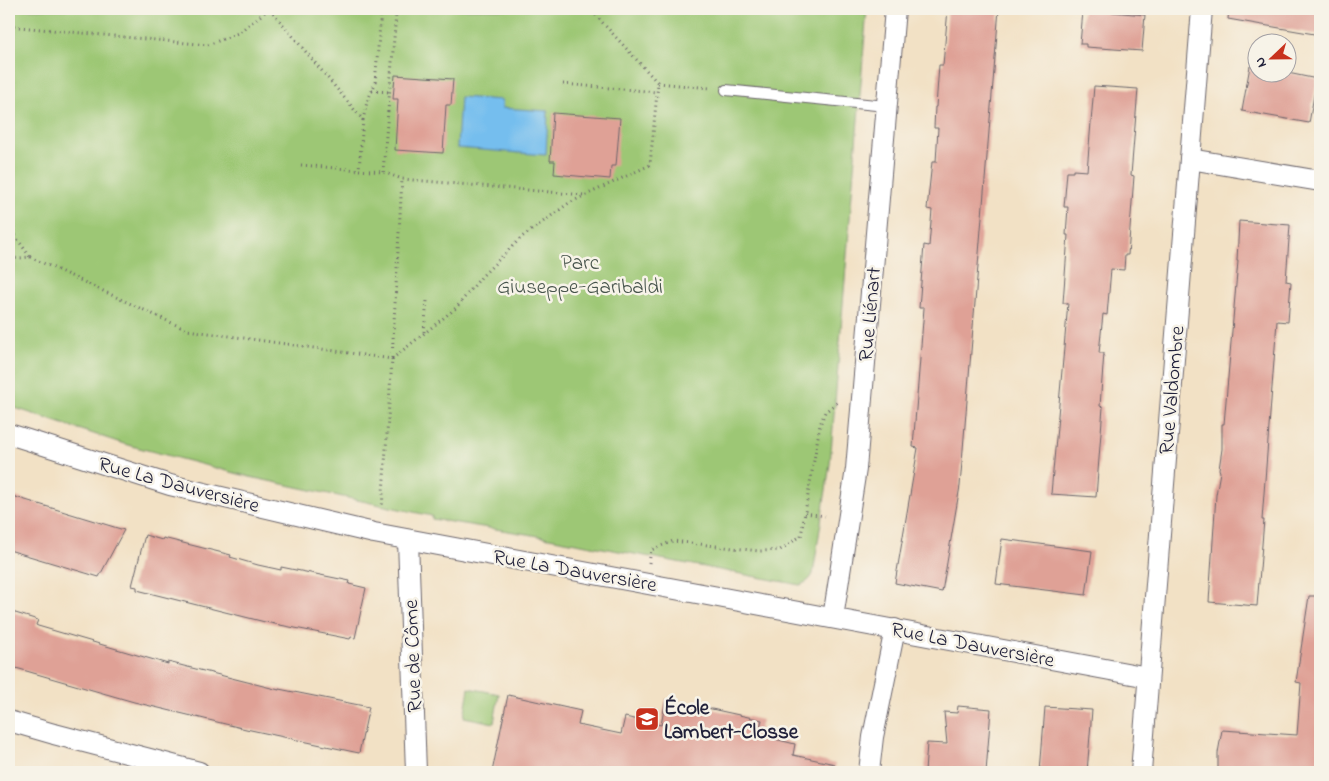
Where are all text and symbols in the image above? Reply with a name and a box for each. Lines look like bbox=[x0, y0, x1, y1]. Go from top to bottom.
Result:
north arrow bbox=[1246, 32, 1296, 82]
text: N bbox=[1250, 54, 1273, 71]
park label: Parc Giuseppe-Garibaldi bbox=[497, 249, 663, 303]
street label: Rue Liénart bbox=[852, 266, 890, 363]
street label: Rue Valdombre bbox=[1152, 324, 1194, 456]
street label: Rue La Dauversière bbox=[95, 450, 263, 522]
street label: Rue La Dauversière bbox=[490, 543, 659, 601]
street label: Rue de Côme bbox=[397, 598, 431, 713]
street label: Rue La Dauversière bbox=[888, 615, 1057, 677]
place label: École Lambert-Closse bbox=[664, 694, 799, 748]
school or university icon: École Lambert-Closse bbox=[634, 706, 660, 732]

